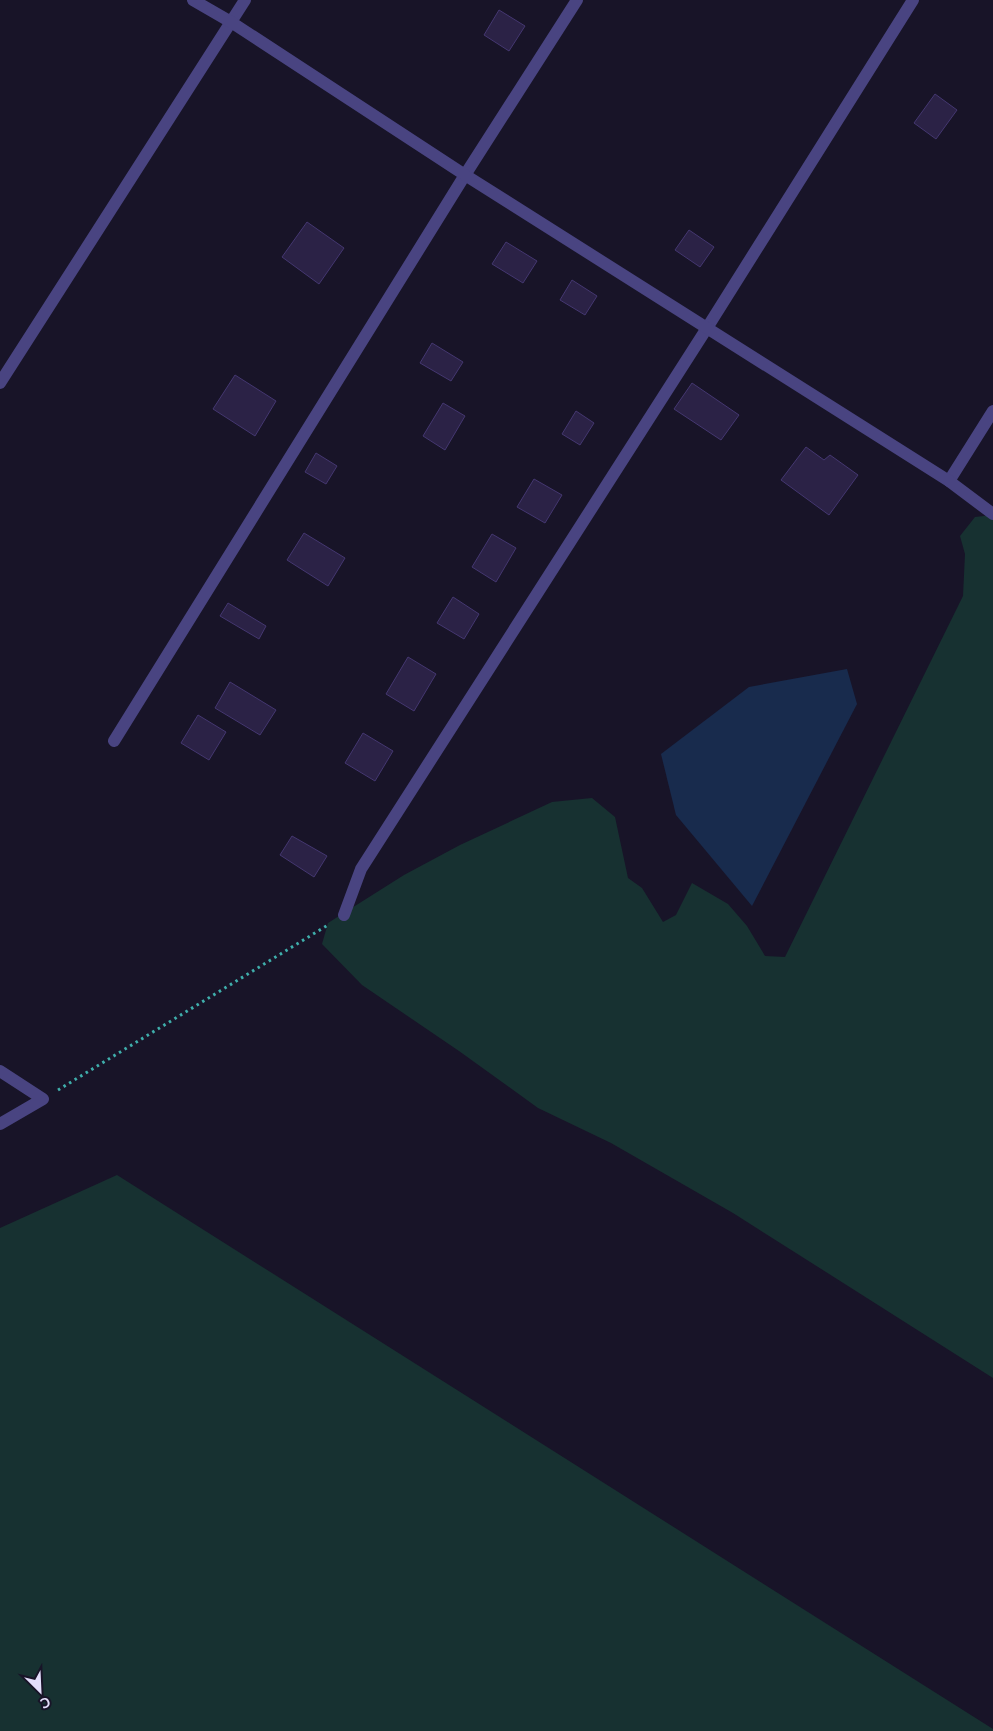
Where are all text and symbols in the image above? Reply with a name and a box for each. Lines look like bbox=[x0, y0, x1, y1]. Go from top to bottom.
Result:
north arrow bbox=[15, 1666, 65, 1716]
text: С bbox=[37, 1693, 53, 1713]

